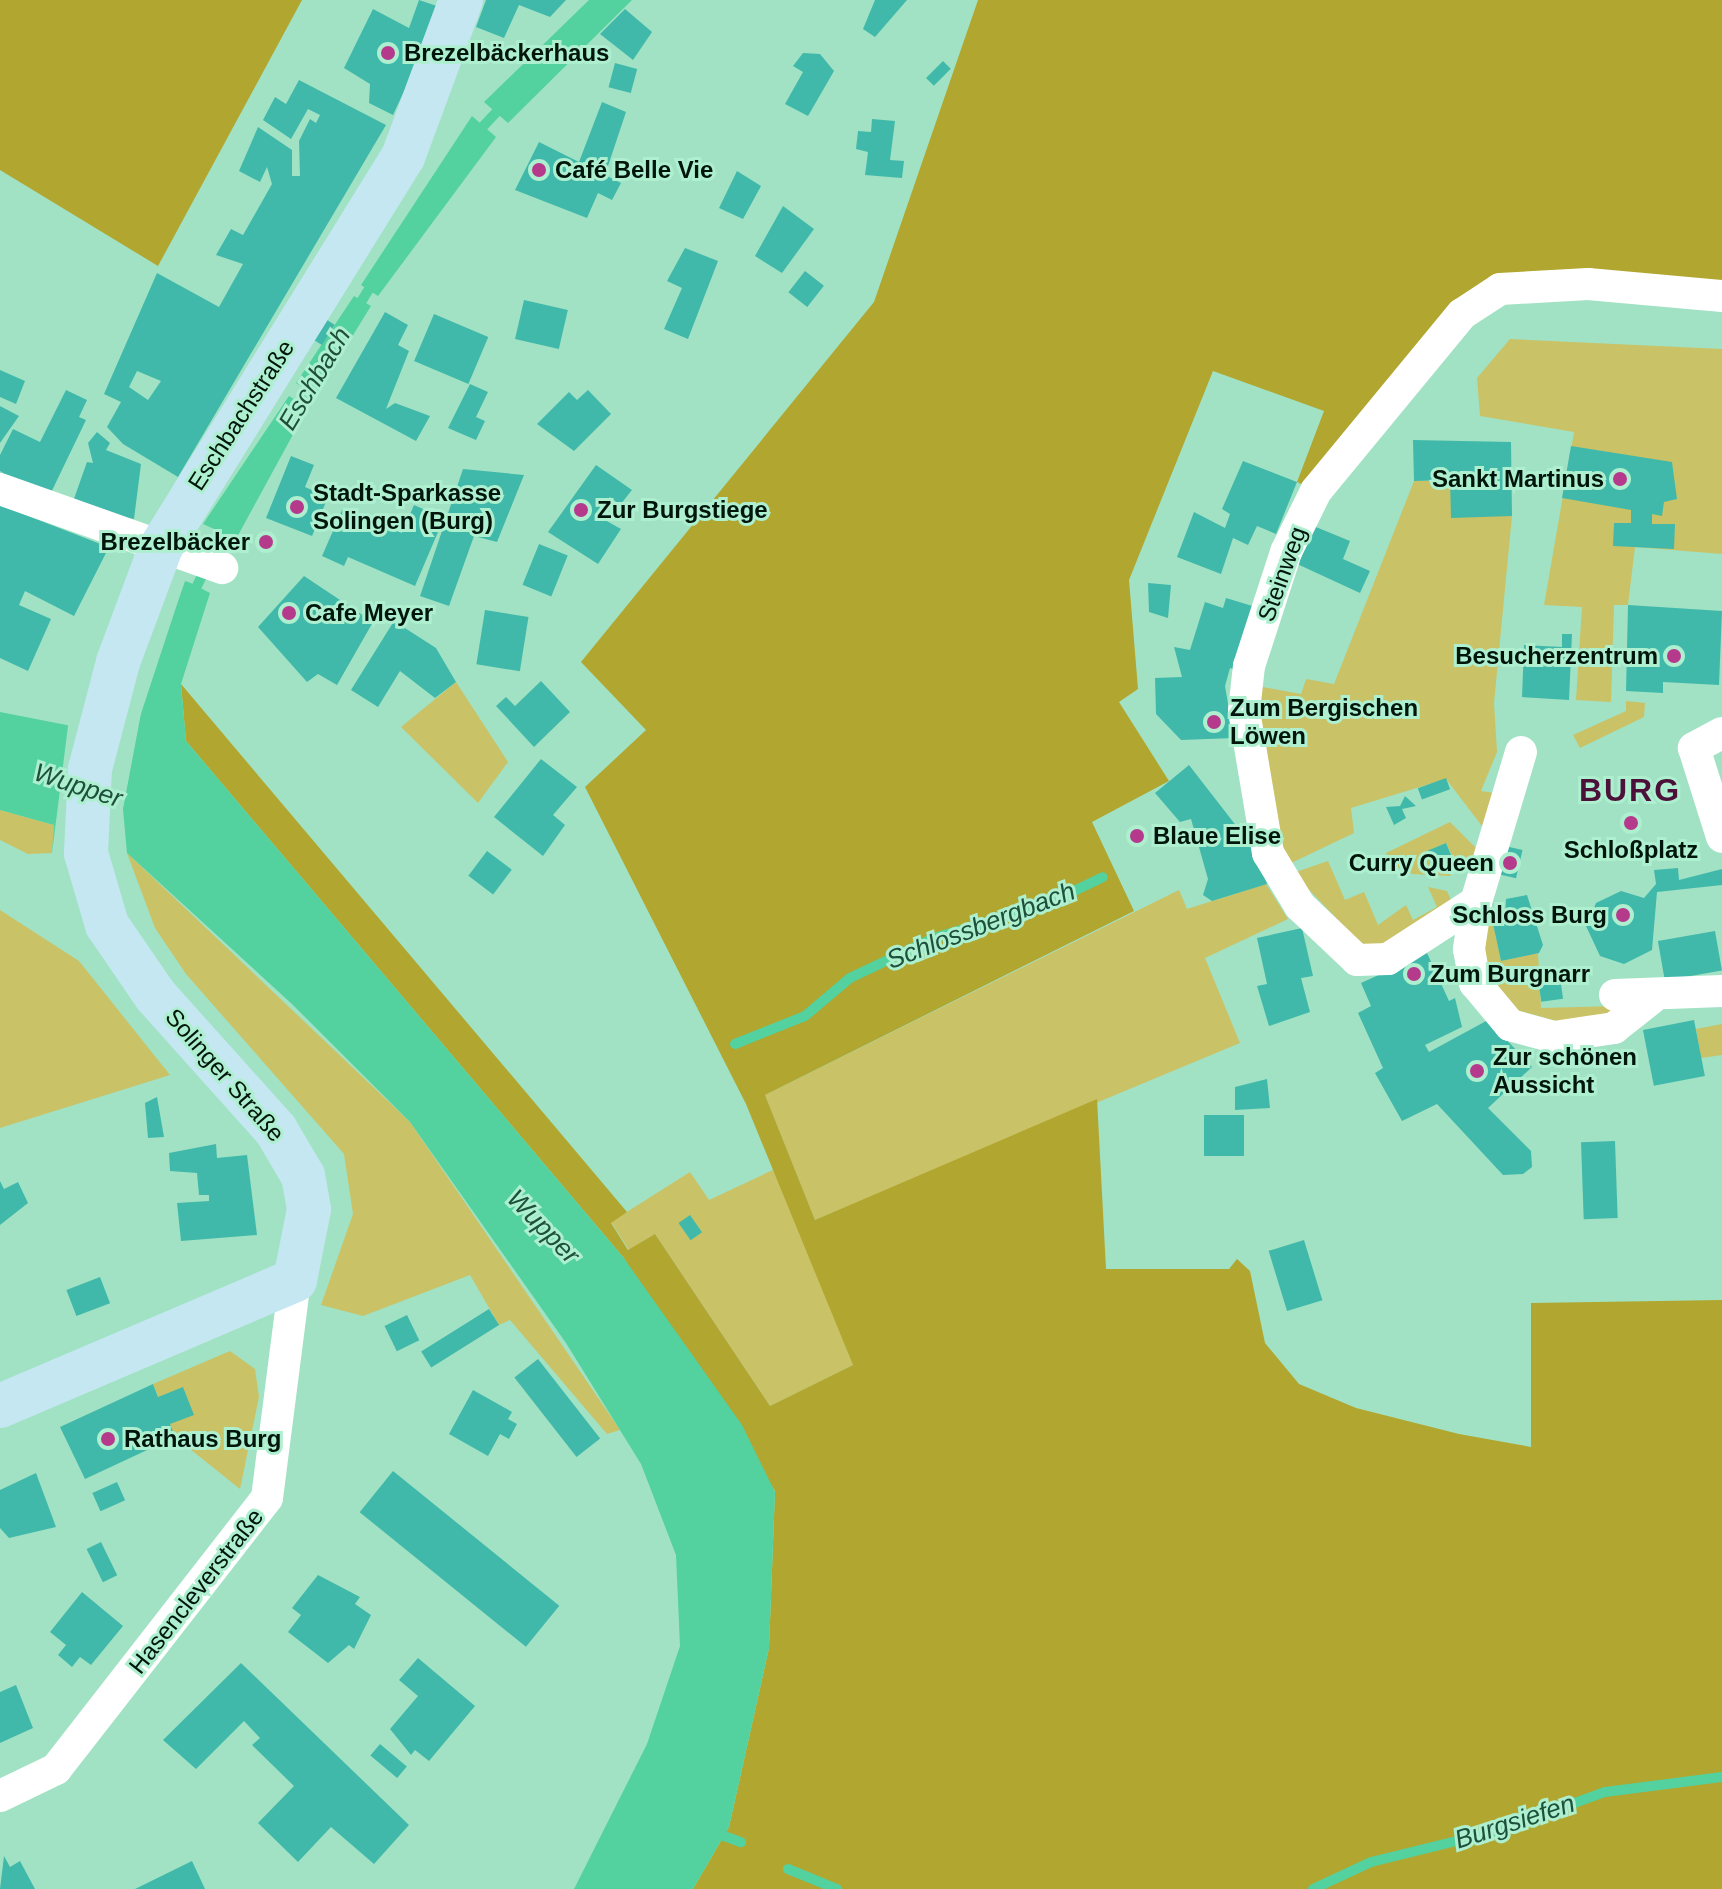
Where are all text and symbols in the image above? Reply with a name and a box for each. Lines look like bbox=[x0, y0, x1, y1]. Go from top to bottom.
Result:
place label: Brezelbäckerhaus bbox=[404, 39, 609, 67]
marker: Brezelbäckerhaus bbox=[379, 44, 397, 62]
place label: Café Belle Vie bbox=[555, 156, 713, 184]
marker: Café Belle Vie bbox=[530, 161, 548, 179]
water label: Eschbach bbox=[272, 322, 358, 436]
street label: Eschbachstraße bbox=[182, 334, 300, 496]
place label: Sankt Martinus bbox=[1432, 465, 1604, 493]
marker: Sankt Martinus bbox=[1611, 470, 1629, 488]
place label: Stadt-Sparkasse Solingen (Burg) bbox=[313, 479, 501, 535]
place label: Zur Burgstiege bbox=[597, 496, 768, 524]
marker: Stadt-Sparkasse Solingen (Burg) bbox=[288, 498, 306, 516]
marker: Zur Burgstiege bbox=[572, 501, 590, 519]
street label: Steinweg bbox=[1252, 523, 1312, 625]
place label: Brezelbäcker bbox=[101, 528, 250, 556]
marker: Brezelbäcker bbox=[257, 533, 275, 551]
place label: Cafe Meyer bbox=[305, 599, 433, 627]
marker: Cafe Meyer bbox=[280, 604, 298, 622]
place label: Besucherzentrum bbox=[1455, 642, 1658, 670]
marker: Besucherzentrum bbox=[1665, 647, 1683, 665]
place label: Zum Bergischen Löwen bbox=[1230, 694, 1418, 750]
marker: Zum Bergischen Löwen bbox=[1205, 713, 1223, 731]
water label: Wupper bbox=[30, 757, 126, 815]
district label: BURG bbox=[1579, 771, 1681, 809]
marker: Schloßplatz bbox=[1622, 814, 1640, 832]
place label: Blaue Elise bbox=[1153, 822, 1281, 850]
marker: Blaue Elise bbox=[1128, 827, 1146, 845]
place label: Schloßplatz bbox=[1564, 836, 1698, 864]
place label: Curry Queen bbox=[1349, 849, 1494, 877]
marker: Curry Queen bbox=[1501, 854, 1519, 872]
water label: Schlossbergbach bbox=[882, 876, 1080, 976]
place label: Schloss Burg bbox=[1452, 901, 1607, 929]
marker: Schloss Burg bbox=[1614, 906, 1632, 924]
place label: Zum Burgnarr bbox=[1430, 960, 1590, 988]
marker: Zum Burgnarr bbox=[1405, 965, 1423, 983]
street label: Solinger Straße bbox=[159, 1003, 291, 1147]
place label: Zur schönen Aussicht bbox=[1493, 1043, 1637, 1099]
marker: Zur schönen Aussicht bbox=[1468, 1062, 1486, 1080]
water label: Wupper bbox=[500, 1183, 586, 1271]
place label: Rathaus Burg bbox=[124, 1425, 281, 1453]
marker: Rathaus Burg bbox=[99, 1430, 117, 1448]
street label: Hasencleverstraße bbox=[123, 1503, 269, 1679]
water label: Burgsiefen bbox=[1451, 1788, 1579, 1856]

